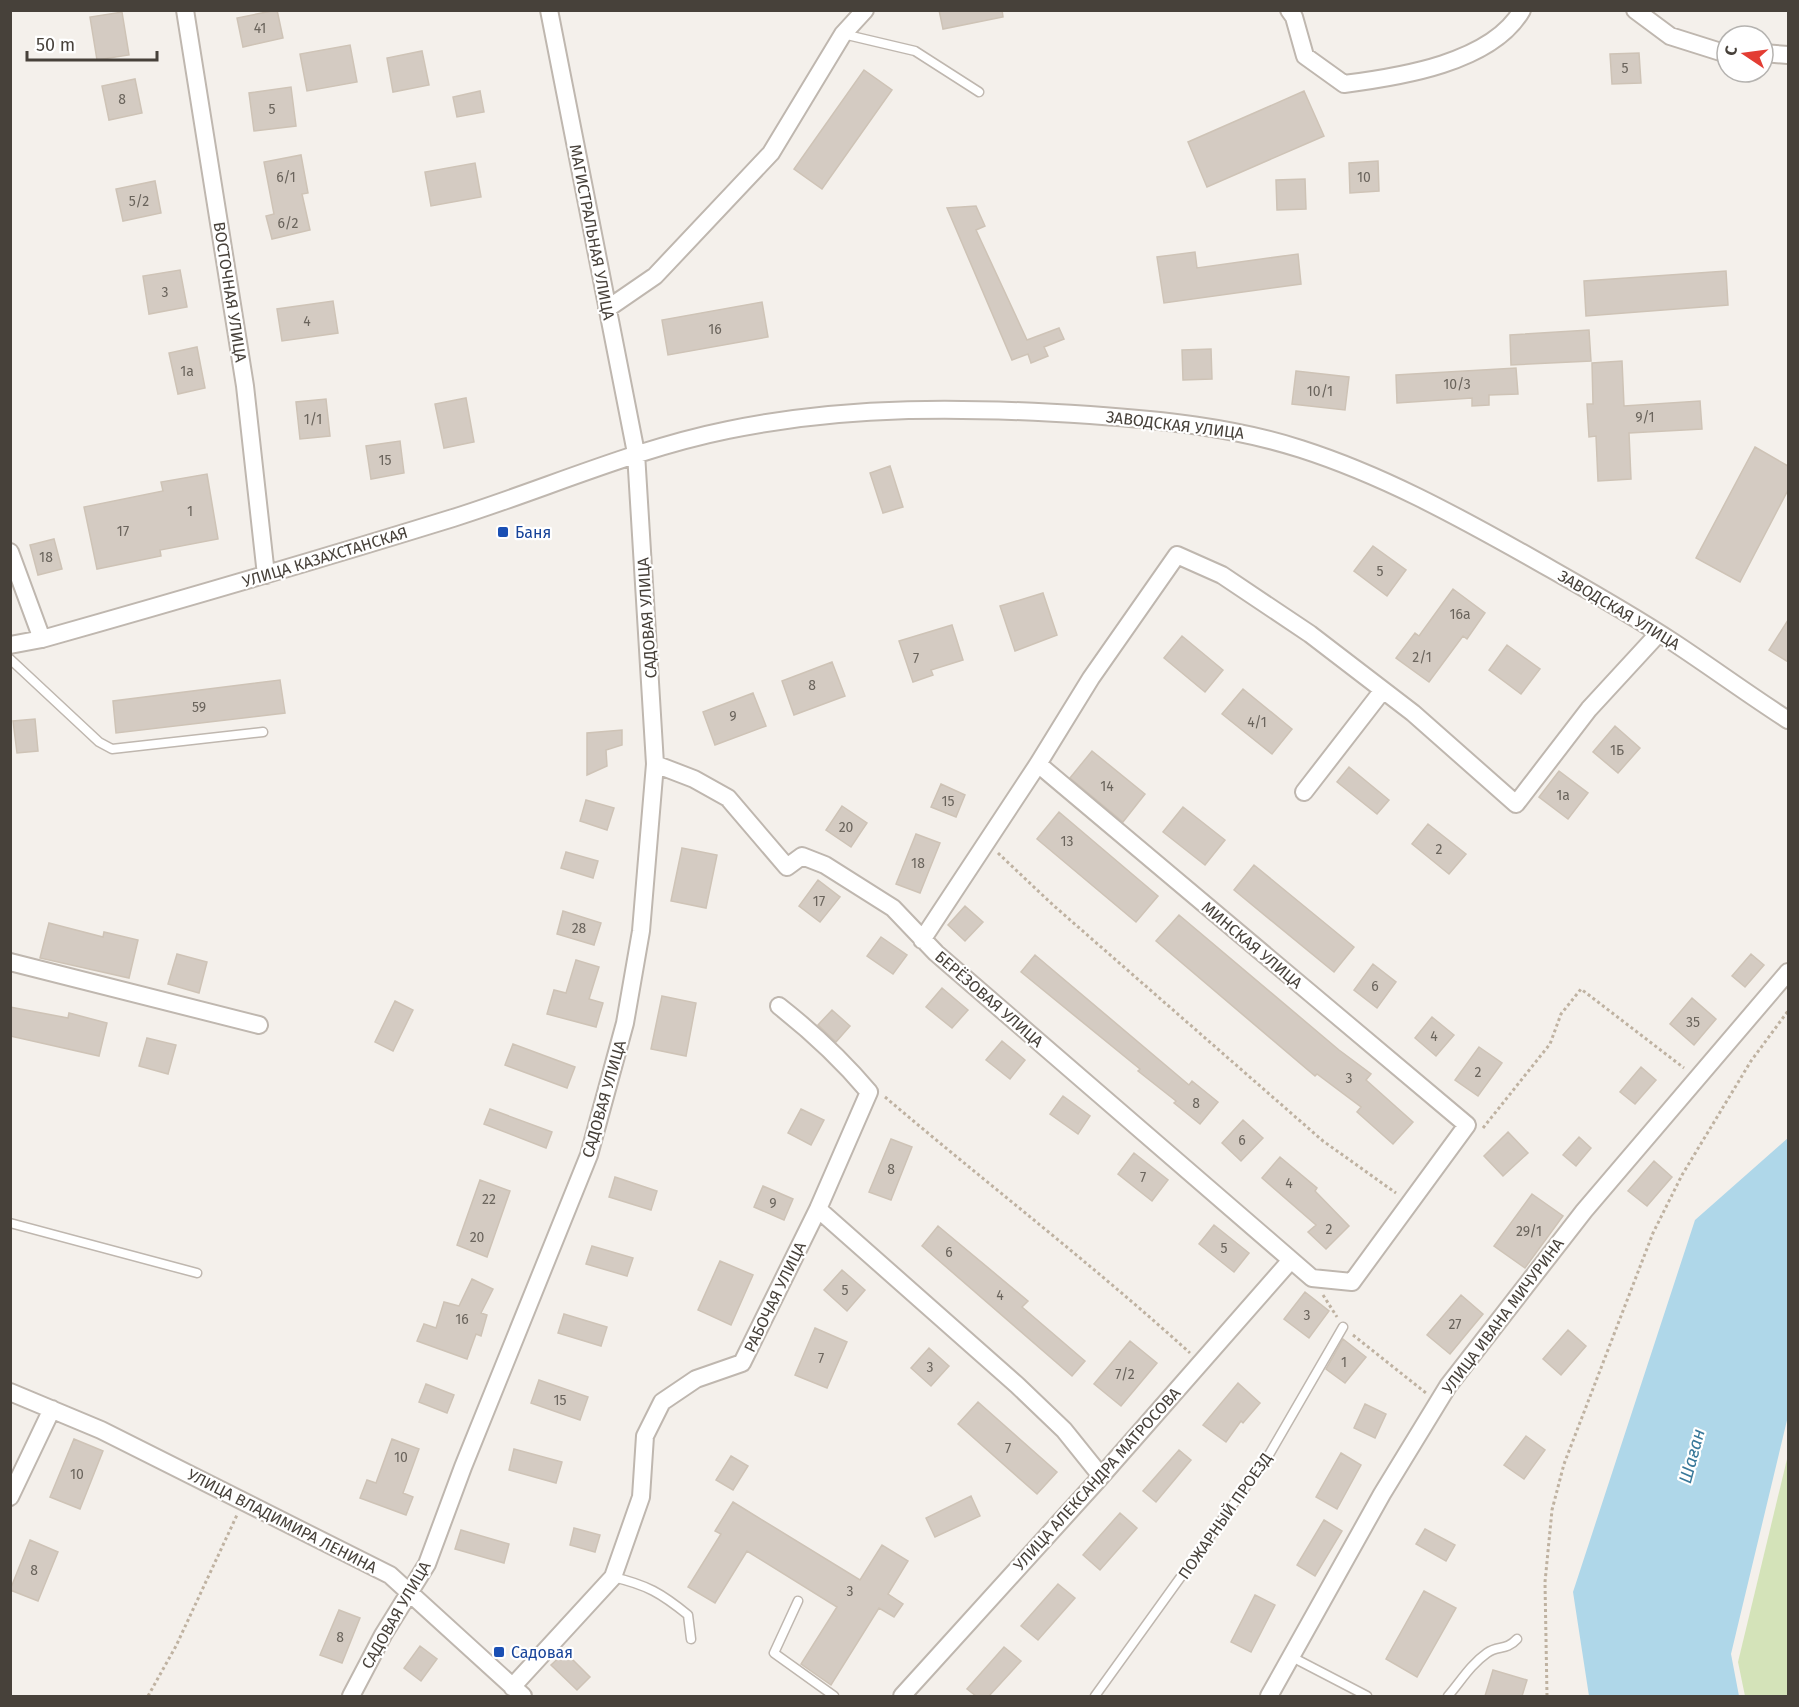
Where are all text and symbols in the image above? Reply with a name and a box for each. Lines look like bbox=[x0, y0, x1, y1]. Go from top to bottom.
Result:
house number: 41 bbox=[254, 20, 266, 37]
scale bar bbox=[27, 24, 158, 62]
north arrow bbox=[1715, 24, 1775, 84]
text: 50 m bbox=[36, 34, 75, 56]
text: С bbox=[1721, 43, 1741, 57]
house number: 5 bbox=[1621, 60, 1629, 77]
house number: 8 bbox=[118, 91, 126, 108]
house number: 5 bbox=[268, 101, 276, 118]
street label: МАГИСТРАЛЬНАЯ УЛИЦА bbox=[566, 143, 619, 322]
house number: 6/1 bbox=[276, 169, 296, 186]
house number: 10 bbox=[1357, 169, 1371, 186]
house number: 5/2 bbox=[129, 193, 149, 210]
house number: 6/2 bbox=[278, 215, 298, 232]
street label: ВОСТОЧНАЯ УЛИЦА bbox=[210, 221, 251, 364]
house number: 3 bbox=[162, 284, 169, 301]
house number: 4 bbox=[303, 313, 311, 330]
house number: 16 bbox=[708, 321, 722, 338]
house number: 1а bbox=[180, 363, 194, 380]
house number: 10/3 bbox=[1443, 376, 1471, 393]
house number: 10/1 bbox=[1307, 383, 1333, 400]
street label: ЗАВОДСКАЯ УЛИЦА bbox=[1105, 407, 1246, 443]
house number: 9/1 bbox=[1635, 409, 1655, 426]
house number: 1/1 bbox=[304, 411, 322, 428]
house number: 15 bbox=[378, 452, 392, 469]
house number: 1 bbox=[187, 503, 193, 520]
house number: 17 bbox=[117, 523, 129, 540]
street label: УЛИЦА КАЗАХСТАНСКАЯ bbox=[240, 523, 410, 591]
place label: Баня bbox=[515, 523, 551, 542]
marker: Баня bbox=[496, 525, 510, 539]
house number: 18 bbox=[39, 549, 53, 566]
street label: САДОВАЯ УЛИЦА bbox=[633, 556, 661, 679]
house number: 5 bbox=[1376, 563, 1384, 580]
street label: ЗАВОДСКАЯ УЛИЦА bbox=[1555, 566, 1684, 654]
house number: 16а bbox=[1449, 606, 1471, 623]
house number: 2/1 bbox=[1412, 649, 1432, 666]
house number: 7 bbox=[913, 650, 919, 667]
house number: 8 bbox=[808, 677, 816, 694]
house number: 59 bbox=[192, 699, 206, 716]
house number: 9 bbox=[729, 708, 737, 725]
house number: 4/1 bbox=[1247, 714, 1267, 731]
house number: 1Б bbox=[1610, 742, 1624, 759]
house number: 14 bbox=[1100, 778, 1114, 795]
house number: 1а bbox=[1556, 787, 1570, 804]
house number: 15 bbox=[941, 793, 955, 810]
house number: 20 bbox=[839, 819, 854, 836]
house number: 13 bbox=[1060, 833, 1074, 850]
house number: 2 bbox=[1436, 841, 1443, 858]
house number: 18 bbox=[911, 855, 925, 872]
house number: 17 bbox=[813, 893, 825, 910]
street label: МИНСКАЯ УЛИЦА bbox=[1198, 897, 1307, 993]
house number: 28 bbox=[572, 920, 587, 937]
street label: БЕРЁЗОВАЯ УЛИЦА bbox=[931, 947, 1048, 1052]
house number: 6 bbox=[1371, 978, 1379, 995]
house number: 35 bbox=[1686, 1014, 1700, 1031]
house number: 4 bbox=[1430, 1028, 1438, 1045]
street label: САДОВАЯ УЛИЦА bbox=[578, 1037, 630, 1160]
house number: 2 bbox=[1475, 1064, 1482, 1081]
house number: 3 bbox=[1346, 1070, 1353, 1087]
house number: 8 bbox=[1192, 1095, 1200, 1112]
house number: 6 bbox=[1238, 1132, 1246, 1149]
house number: 8 bbox=[887, 1161, 895, 1178]
house number: 7 bbox=[1140, 1169, 1146, 1186]
house number: 4 bbox=[1285, 1175, 1293, 1192]
house number: 22 bbox=[482, 1191, 496, 1208]
house number: 9 bbox=[769, 1195, 777, 1212]
house number: 2 bbox=[1326, 1221, 1333, 1238]
house number: 29/1 bbox=[1516, 1223, 1542, 1240]
house number: 20 bbox=[470, 1229, 485, 1246]
street label: УЛИЦА ИВАНА МИЧУРИНА bbox=[1438, 1234, 1568, 1398]
street label: РАБОЧАЯ УЛИЦА bbox=[740, 1238, 810, 1355]
house number: 5 bbox=[1220, 1240, 1228, 1257]
house number: 6 bbox=[945, 1244, 953, 1261]
house number: 5 bbox=[841, 1282, 849, 1299]
house number: 4 bbox=[996, 1287, 1004, 1304]
house number: 3 bbox=[1304, 1307, 1311, 1324]
house number: 16 bbox=[455, 1311, 469, 1328]
house number: 27 bbox=[1448, 1316, 1462, 1333]
house number: 7 bbox=[818, 1350, 824, 1367]
house number: 1 bbox=[1341, 1354, 1347, 1371]
house number: 3 bbox=[927, 1359, 934, 1376]
house number: 7/2 bbox=[1115, 1366, 1135, 1383]
street label: УЛИЦА АЛЕКСАНДРА МАТРОСОВА bbox=[1010, 1383, 1185, 1574]
house number: 15 bbox=[553, 1392, 567, 1409]
water label: Шаған bbox=[1674, 1426, 1710, 1486]
house number: 7 bbox=[1005, 1440, 1011, 1457]
house number: 10 bbox=[394, 1449, 408, 1466]
street label: ПОЖАРНЫЙ ПРОЕЗД bbox=[1174, 1449, 1276, 1583]
street label: УЛИЦА ВЛАДИМИРА ЛЕНИНА bbox=[184, 1465, 381, 1578]
house number: 10 bbox=[70, 1466, 84, 1483]
street label: САДОВАЯ УЛИЦА bbox=[357, 1557, 435, 1672]
house number: 8 bbox=[30, 1562, 38, 1579]
house number: 3 bbox=[847, 1583, 854, 1600]
house number: 8 bbox=[336, 1629, 344, 1646]
place label: Садовая bbox=[511, 1643, 573, 1662]
marker: Садовая bbox=[492, 1645, 506, 1659]

